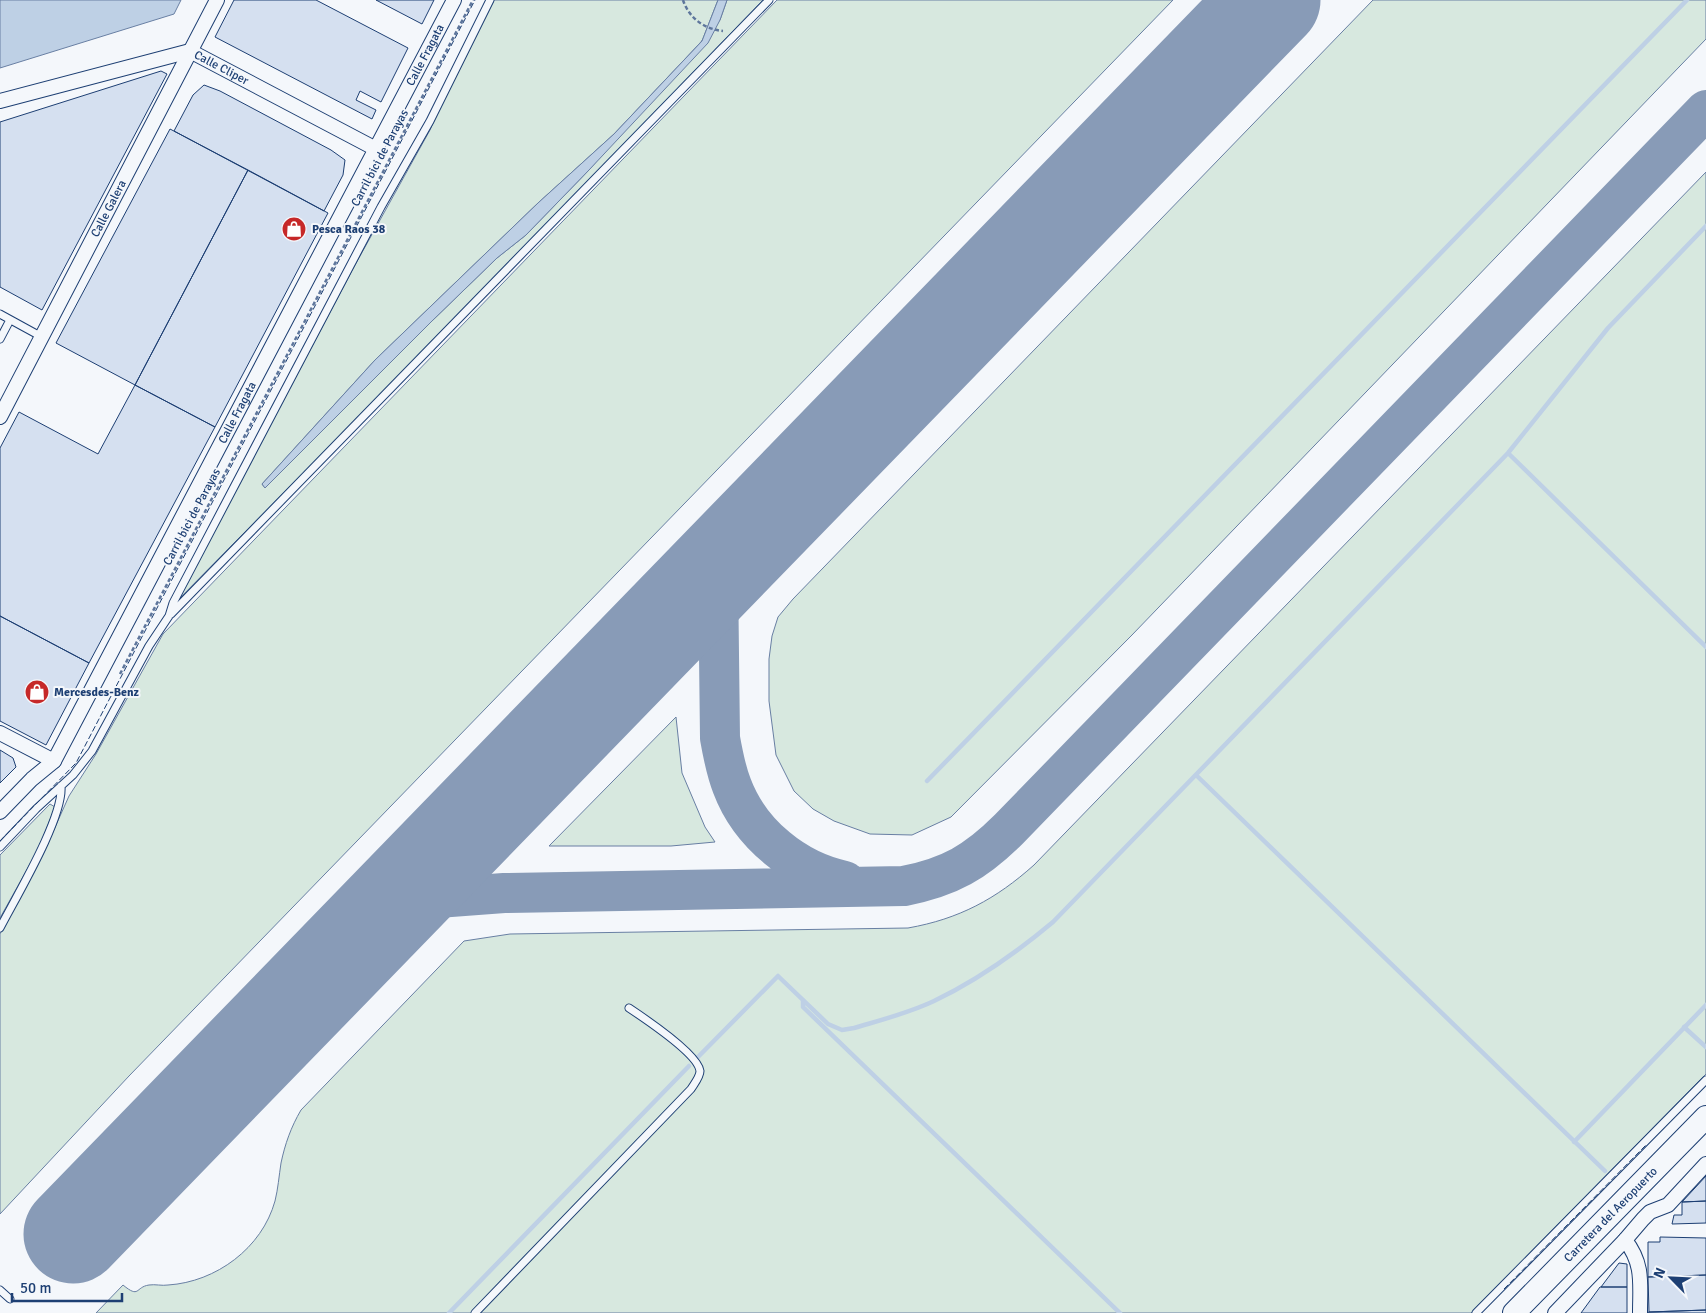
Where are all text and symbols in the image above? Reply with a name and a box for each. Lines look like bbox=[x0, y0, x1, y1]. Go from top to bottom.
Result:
street label: Calle Fragata bbox=[403, 22, 447, 88]
street label: Calle Cliper bbox=[192, 47, 252, 88]
street label: Carril bici de Parayas bbox=[348, 107, 412, 209]
street label: Calle Galera bbox=[87, 177, 130, 240]
shop icon: Pesca Raos 38 bbox=[281, 216, 307, 242]
place label: Pesca Raos 38 bbox=[312, 222, 386, 237]
street label: Calle Fragata bbox=[215, 379, 260, 446]
street label: Carril bici de Parayas bbox=[160, 466, 224, 568]
shop icon: Mercesdes-Benz bbox=[24, 679, 50, 705]
place label: Mercesdes-Benz bbox=[54, 685, 140, 700]
street label: Carretera del Aeropuerto bbox=[1561, 1164, 1660, 1265]
north arrow bbox=[1646, 1253, 1696, 1303]
text: N bbox=[1650, 1265, 1669, 1281]
scale bar bbox=[12, 1270, 122, 1302]
text: 50 m bbox=[20, 1279, 51, 1297]

